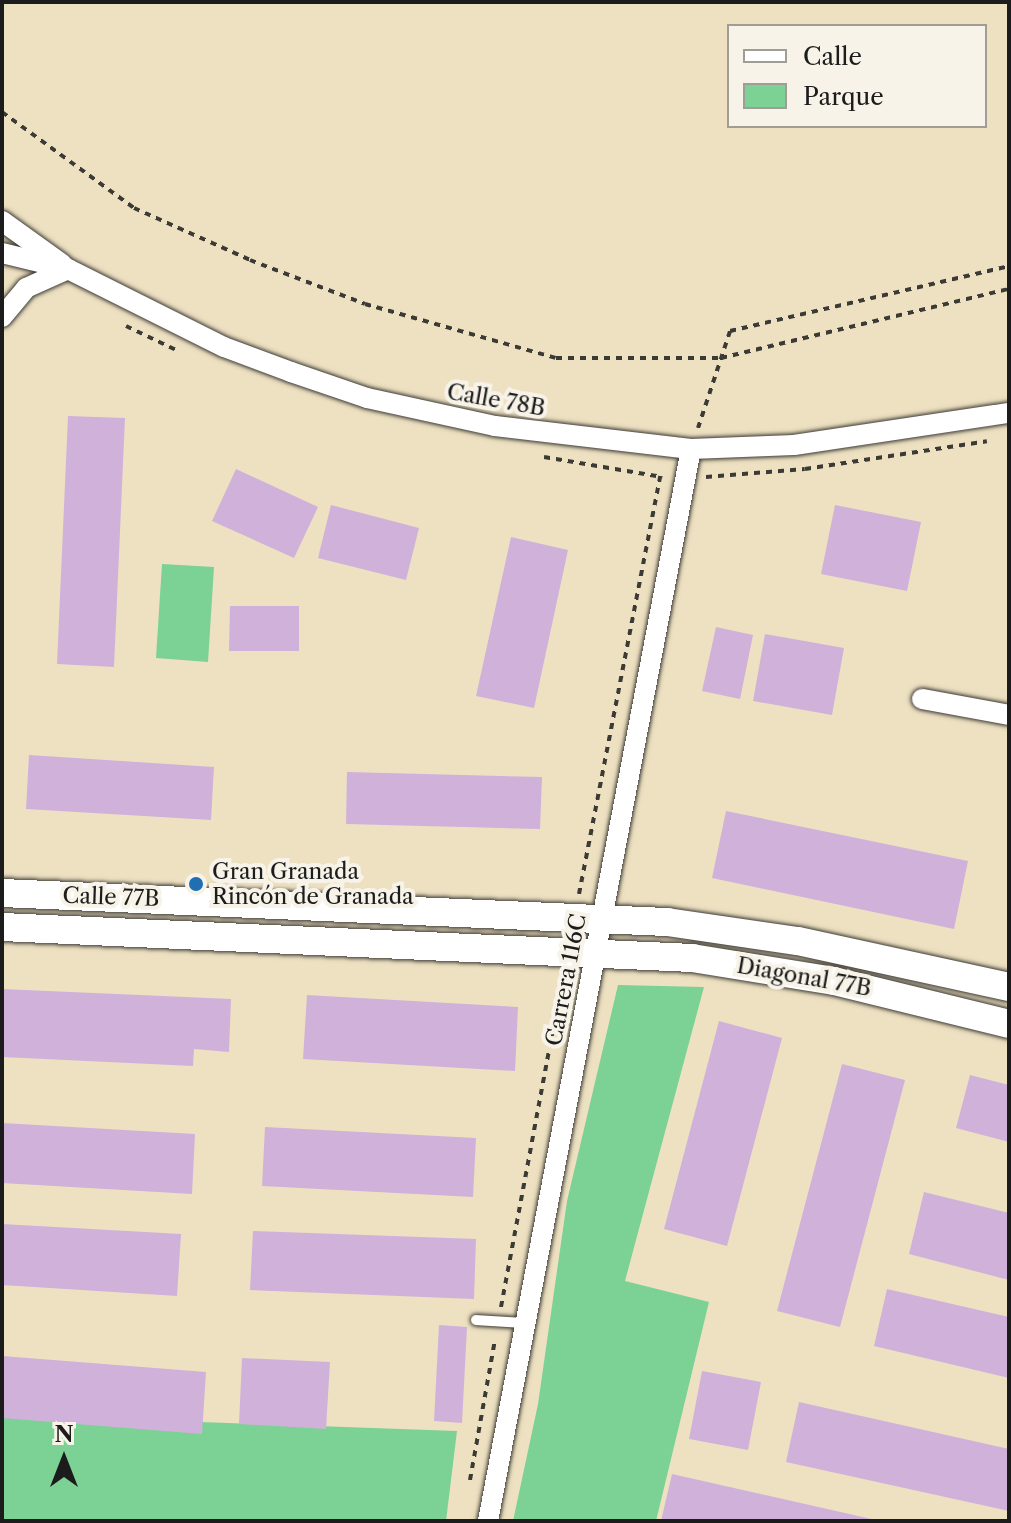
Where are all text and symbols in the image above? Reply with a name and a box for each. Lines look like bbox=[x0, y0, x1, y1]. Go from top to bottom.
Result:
legend bbox=[727, 24, 987, 128]
text: Calle bbox=[803, 42, 862, 71]
text: Parque bbox=[803, 82, 884, 111]
street label: Calle 78B bbox=[445, 378, 547, 422]
place label: Gran Granada Rincón de Granada bbox=[212, 858, 414, 910]
marker: Gran Granada Rincón de Granada bbox=[187, 875, 205, 893]
street label: Calle 77B bbox=[62, 882, 160, 912]
street label: Carrera 116C bbox=[540, 912, 592, 1048]
street label: Diagonal 77B bbox=[735, 952, 873, 1002]
north arrow bbox=[24, 1419, 104, 1499]
text: N bbox=[54, 1421, 74, 1448]

